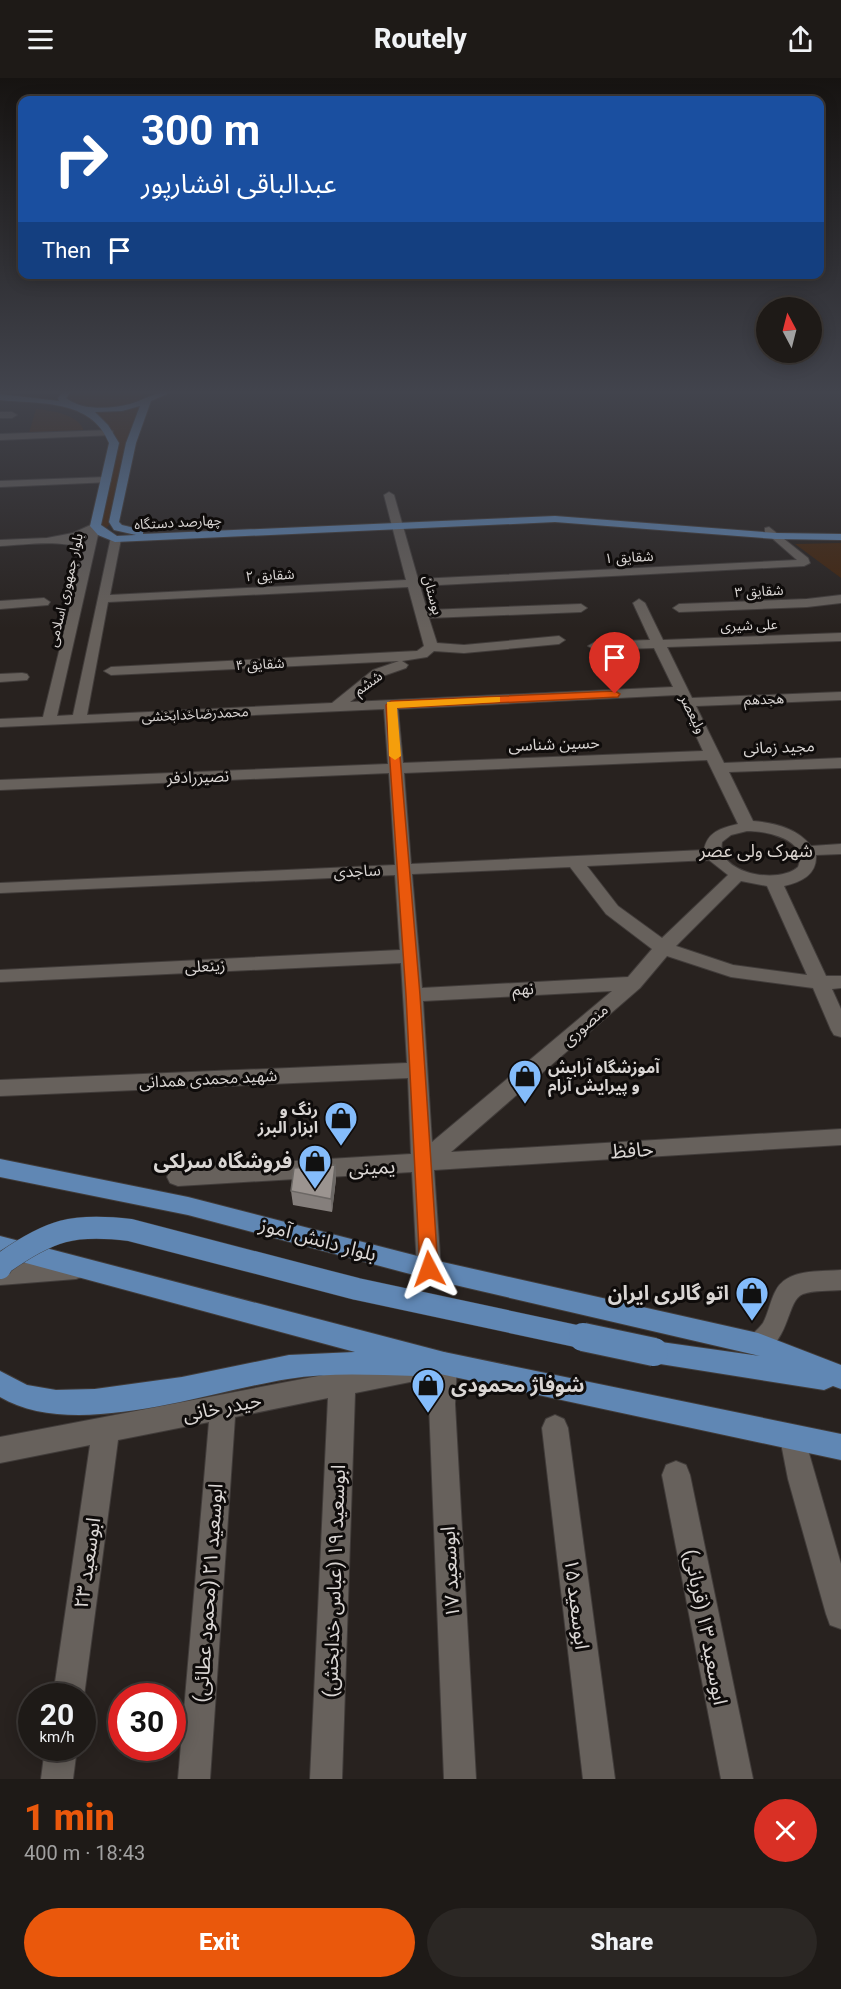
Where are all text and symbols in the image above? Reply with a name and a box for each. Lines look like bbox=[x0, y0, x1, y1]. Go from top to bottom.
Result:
icon: menu bbox=[24, 23, 57, 56]
text: Routely bbox=[374, 23, 467, 55]
icon: share bbox=[784, 23, 817, 56]
text: 300 m bbox=[141, 106, 260, 155]
icon: right bbox=[42, 120, 120, 198]
text: عبدالباقی افشارپور bbox=[141, 168, 337, 200]
icon: arrive bbox=[103, 234, 136, 267]
text: Then bbox=[42, 238, 91, 263]
north arrow bbox=[756, 297, 822, 363]
map controls bbox=[756, 297, 822, 363]
street label: چهارصد دستگاه bbox=[134, 512, 222, 534]
street label: بلوار جمهوری اسلامی bbox=[44, 531, 87, 649]
street label: شقایق ۱ bbox=[604, 548, 654, 568]
street label: شقایق ۲ bbox=[245, 566, 295, 586]
street label: بوستان bbox=[419, 573, 446, 617]
street label: شقایق ۳ bbox=[734, 582, 784, 602]
street label: علی شیری bbox=[720, 616, 778, 635]
pin bbox=[589, 632, 640, 694]
icon: arrive bbox=[598, 641, 631, 674]
street label: شقایق ۴ bbox=[235, 655, 285, 675]
street label: ششم bbox=[351, 668, 387, 701]
street label: هجدهم bbox=[744, 690, 785, 711]
street label: ولیعصر bbox=[675, 691, 709, 736]
street label: محمدرضاخدابخشی bbox=[141, 703, 249, 726]
street label: حسین شناسی bbox=[508, 733, 600, 755]
street label: مجید زمانی bbox=[743, 736, 815, 758]
street label: نصیررادفر bbox=[166, 766, 229, 788]
district label: شهرک ولی عصر bbox=[698, 840, 813, 862]
street label: ساجدی bbox=[333, 860, 381, 882]
street label: زینعلی bbox=[184, 955, 226, 977]
street label: نهم bbox=[512, 979, 534, 1002]
street label: منصوری bbox=[558, 1000, 612, 1050]
place label: آموزشگاه آرایش و پیرایش آرام bbox=[548, 1057, 660, 1097]
shop icon: آموزشگاه آرایش و پیرایش آرام bbox=[507, 1058, 543, 1105]
street label: شهید محمدی همدانی bbox=[138, 1066, 278, 1092]
place label: رنگ و ابزار البرز bbox=[257, 1100, 318, 1137]
shop icon: رنگ و ابزار البرز bbox=[323, 1100, 359, 1147]
street label: حافظ bbox=[610, 1137, 654, 1163]
shop icon: فروشگاه سرلکی bbox=[297, 1143, 333, 1190]
place label: فروشگاه سرلکی bbox=[153, 1149, 292, 1173]
street label: یمینی bbox=[348, 1154, 396, 1180]
street label: بلوار دانش آموز bbox=[256, 1212, 379, 1266]
position arrow bbox=[397, 1237, 461, 1301]
shop icon: اتو گالری ایران bbox=[734, 1275, 770, 1322]
place label: اتو گالری ایران bbox=[608, 1281, 729, 1305]
shop icon: شوفاژ محمودی bbox=[410, 1367, 446, 1414]
place label: شوفاژ محمودی bbox=[451, 1373, 585, 1397]
street label: حیدر خانی bbox=[180, 1388, 264, 1426]
street label: ابوسعید ۱۹ (عباس خدابخش) bbox=[318, 1464, 350, 1698]
street label: ابوسعید ۲۱ (محمود عطائی) bbox=[188, 1483, 228, 1703]
street label: ابوسعید ۲۳ bbox=[69, 1516, 105, 1610]
street label: ابوسعید ۱۷ bbox=[436, 1526, 464, 1618]
street label: ابوسعید ۱۳ (قربانی) bbox=[679, 1547, 733, 1707]
street label: ابوسعید ۱۵ bbox=[560, 1557, 594, 1651]
speed limit sign: 30 bbox=[108, 1683, 186, 1761]
text: 20 bbox=[40, 1697, 74, 1732]
text: km/h bbox=[39, 1728, 75, 1746]
text: 1 min bbox=[24, 1797, 115, 1839]
button: close bbox=[754, 1799, 817, 1862]
text: 400 m · 18:43 bbox=[24, 1841, 145, 1865]
button: Exit bbox=[24, 1908, 415, 1977]
button: Share bbox=[427, 1908, 817, 1977]

